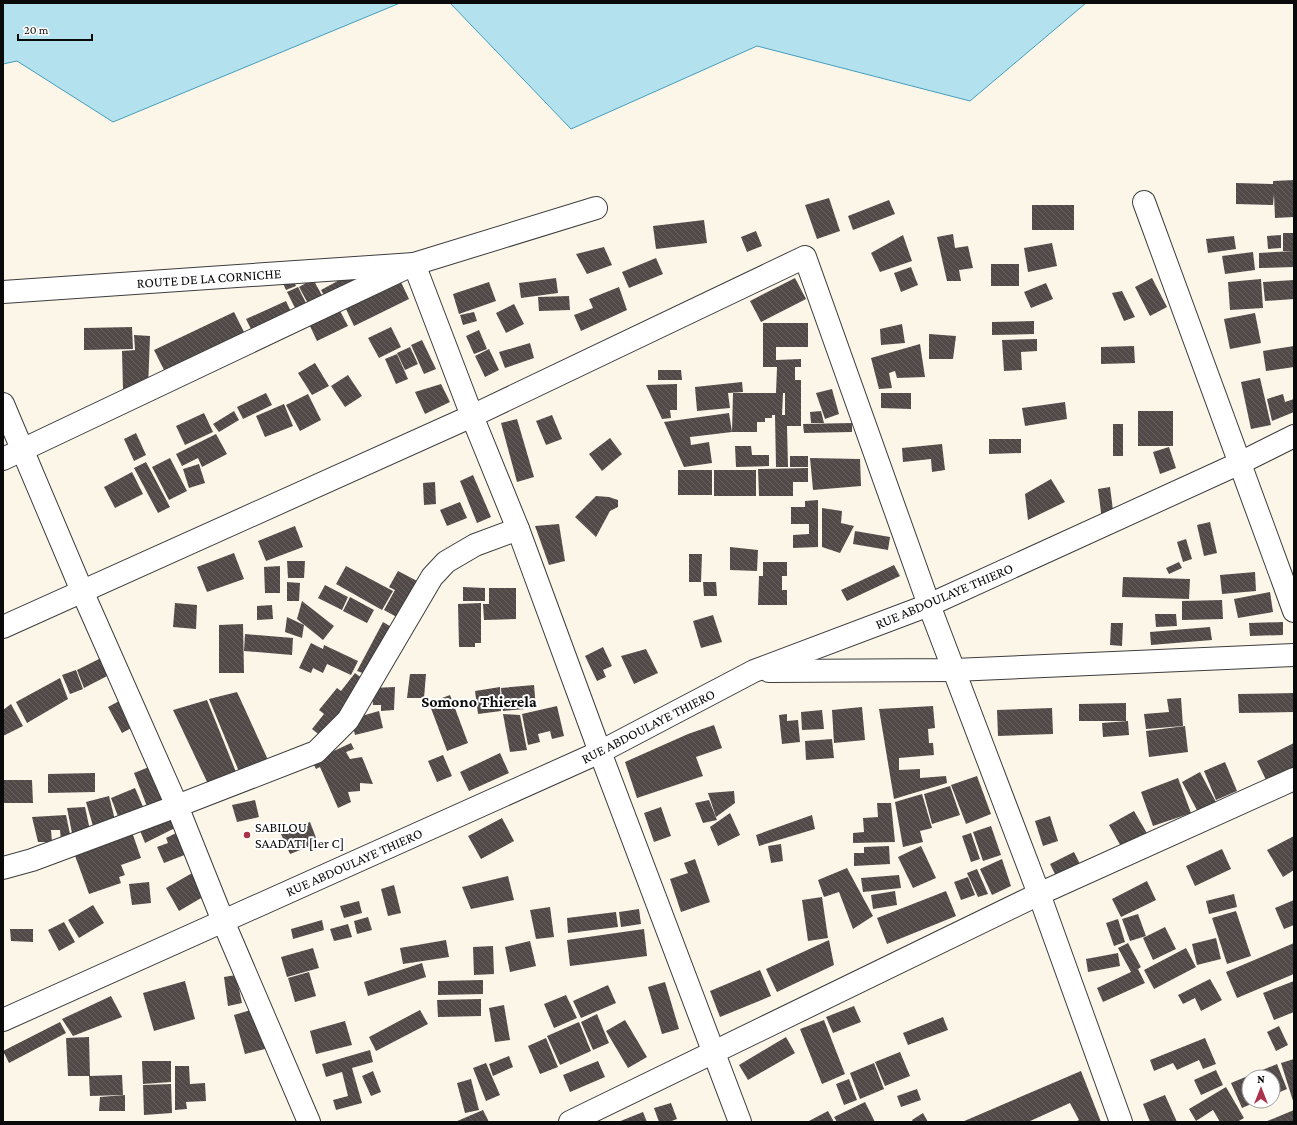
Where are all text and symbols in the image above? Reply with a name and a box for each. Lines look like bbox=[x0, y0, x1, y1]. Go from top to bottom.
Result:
scale bar bbox=[18, 16, 92, 42]
text: 20 m bbox=[24, 23, 49, 37]
street label: ROUTE DE LA CORNICHE bbox=[136, 265, 282, 291]
street label: RUE ABDOULAYE THIERO bbox=[873, 560, 1015, 632]
street label: RUE ABDOULAYE THIERO bbox=[578, 685, 718, 767]
district label: Somono Thierela bbox=[421, 693, 537, 710]
place label: SABILOU SAADATI [1er C] bbox=[255, 819, 344, 851]
street label: RUE ABDOULAYE THIERO bbox=[283, 825, 425, 899]
marker: SABILOU SAADATI [1er C] bbox=[242, 830, 252, 840]
north arrow bbox=[1241, 1069, 1281, 1109]
text: N bbox=[1257, 1073, 1265, 1085]

